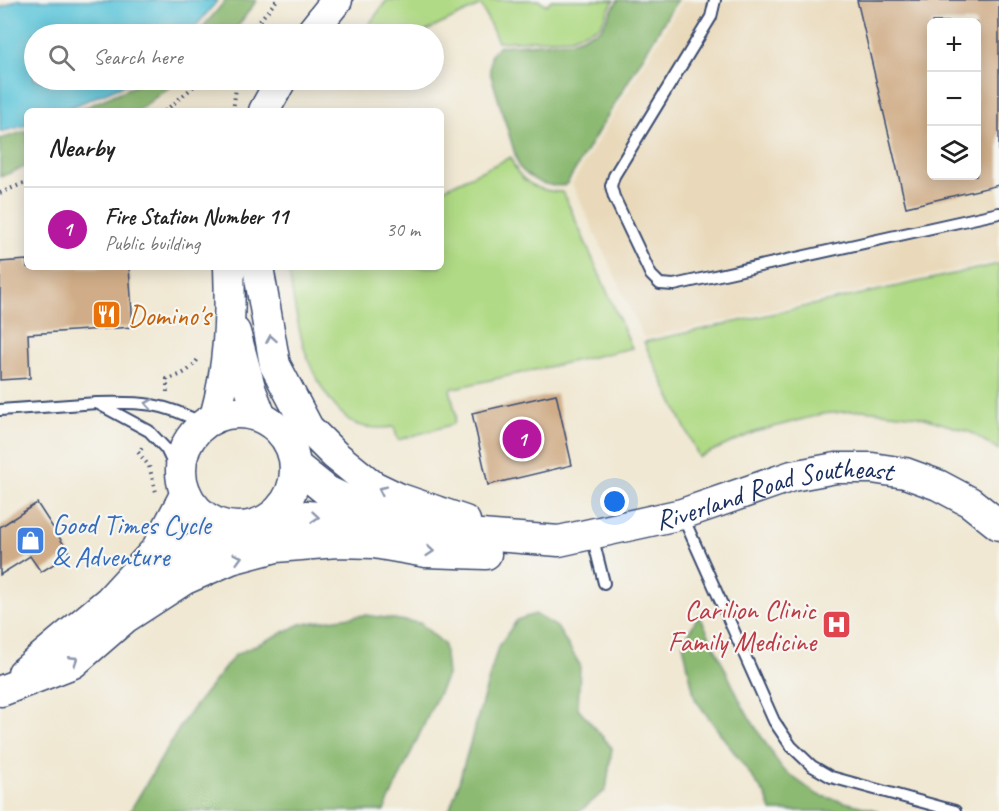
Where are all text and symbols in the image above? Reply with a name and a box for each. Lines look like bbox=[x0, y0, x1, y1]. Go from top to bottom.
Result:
map controls bbox=[927, 18, 981, 180]
button: + bbox=[927, 18, 981, 72]
search box bbox=[24, 24, 444, 90]
icon: search bbox=[45, 41, 78, 74]
text: Search here bbox=[93, 43, 183, 71]
button: − bbox=[927, 72, 981, 126]
button: layers bbox=[927, 126, 981, 180]
text: Nearby bbox=[48, 131, 113, 164]
text: Fire Station Number 11 bbox=[105, 203, 288, 231]
text: 1 bbox=[63, 217, 72, 242]
text: 30 m bbox=[386, 217, 420, 242]
text: Public building bbox=[105, 231, 200, 256]
place label: Domino's bbox=[128, 298, 213, 333]
restaurant icon: Domino's bbox=[91, 299, 123, 331]
one-way arrow bbox=[265, 334, 277, 344]
one-way arrow bbox=[144, 398, 153, 410]
pin: 1 bbox=[502, 416, 542, 462]
street label: Riverland Road Southeast bbox=[652, 451, 898, 537]
one-way arrow bbox=[378, 486, 389, 497]
your location bbox=[600, 487, 629, 516]
place label: Good Times Cycle & Adventure bbox=[52, 507, 212, 574]
one-way arrow bbox=[311, 510, 320, 523]
shop icon: Good Times Cycle & Adventure bbox=[15, 524, 47, 556]
one-way arrow bbox=[426, 545, 435, 558]
one-way arrow bbox=[233, 552, 243, 565]
place label: Carilion Clinic Family Medicine bbox=[668, 592, 818, 659]
hospital icon: Carilion Clinic Family Medicine bbox=[821, 609, 853, 641]
one-way arrow bbox=[67, 656, 78, 667]

